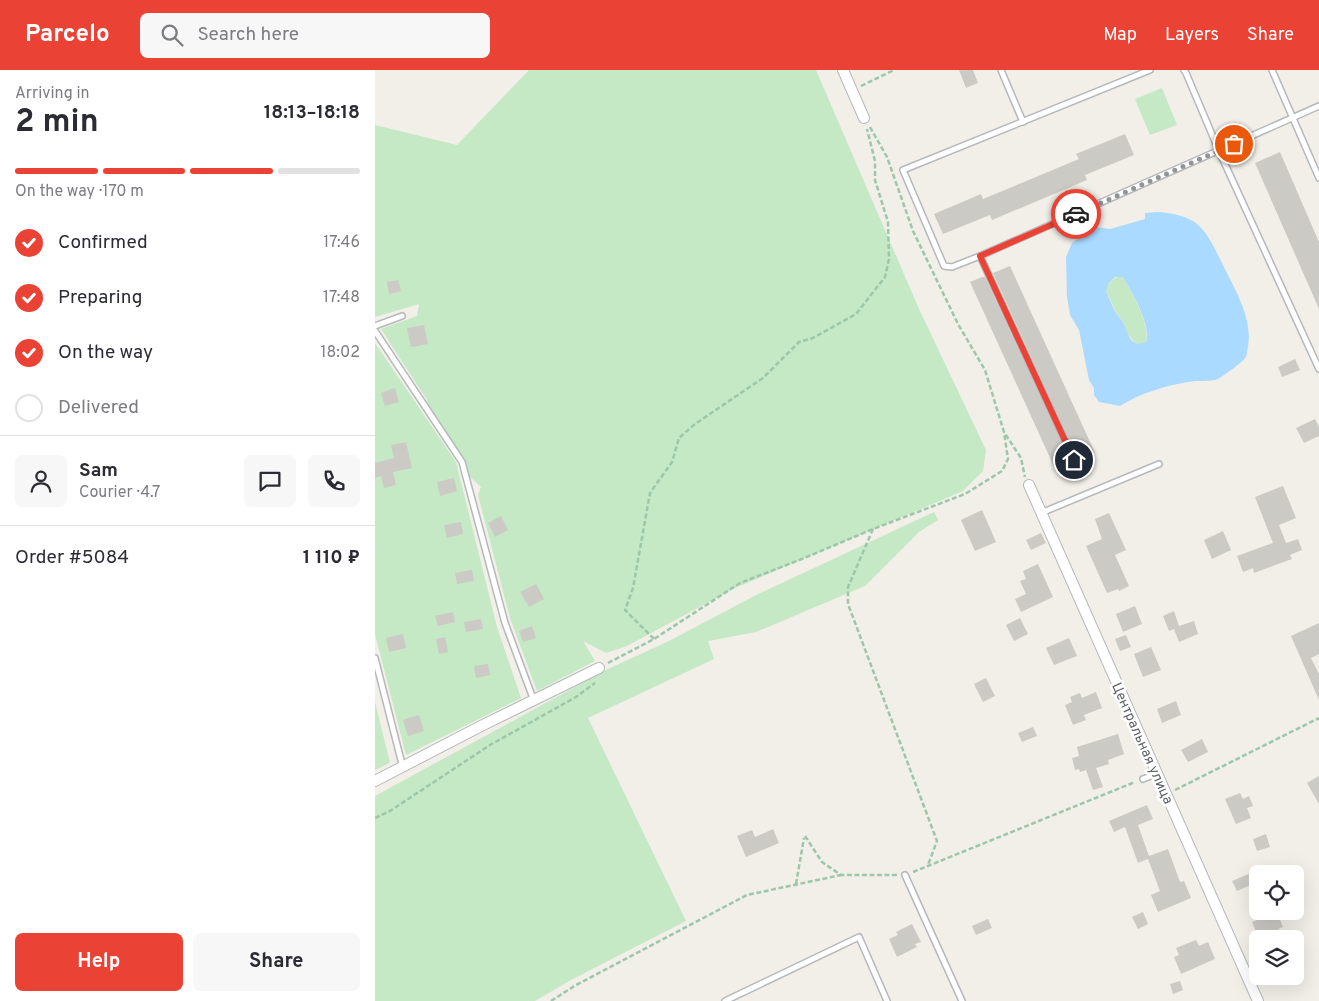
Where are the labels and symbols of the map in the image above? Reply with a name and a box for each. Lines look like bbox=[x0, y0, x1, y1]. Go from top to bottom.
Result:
pin bbox=[1213, 123, 1255, 165]
courier bbox=[1051, 189, 1101, 239]
pin bbox=[1053, 439, 1095, 481]
street label: Центральная улица bbox=[1107, 680, 1176, 807]

